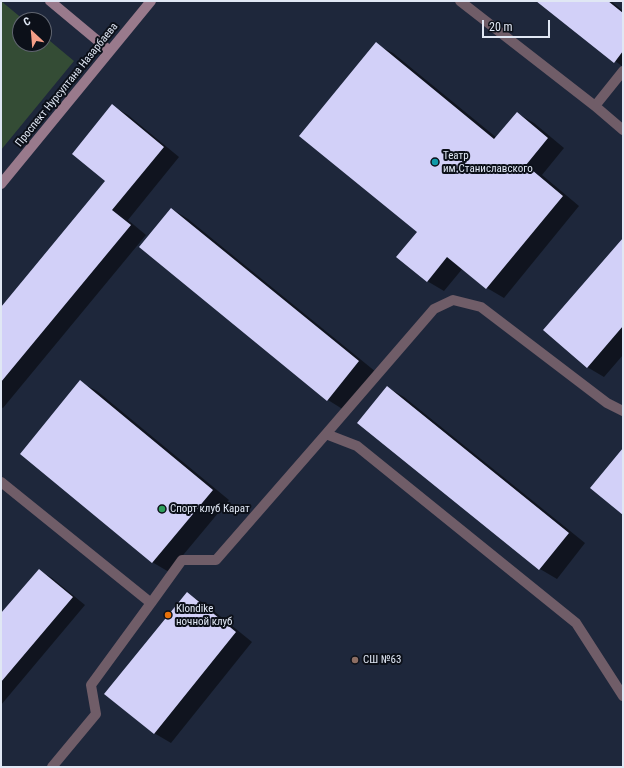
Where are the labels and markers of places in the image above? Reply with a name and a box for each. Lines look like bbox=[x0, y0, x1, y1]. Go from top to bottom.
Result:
place label: Театр им.Станиславского bbox=[443, 149, 533, 175]
marker: Театр им.Станиславского bbox=[430, 157, 440, 167]
place label: Спорт клуб Карат bbox=[170, 502, 250, 516]
marker: Спорт клуб Карат bbox=[157, 504, 167, 514]
place label: Klondike ночной клуб bbox=[176, 602, 232, 628]
marker: Klondike ночной клуб bbox=[163, 610, 173, 620]
place label: СШ №63 bbox=[363, 653, 401, 667]
marker: СШ №63 bbox=[350, 655, 360, 665]

